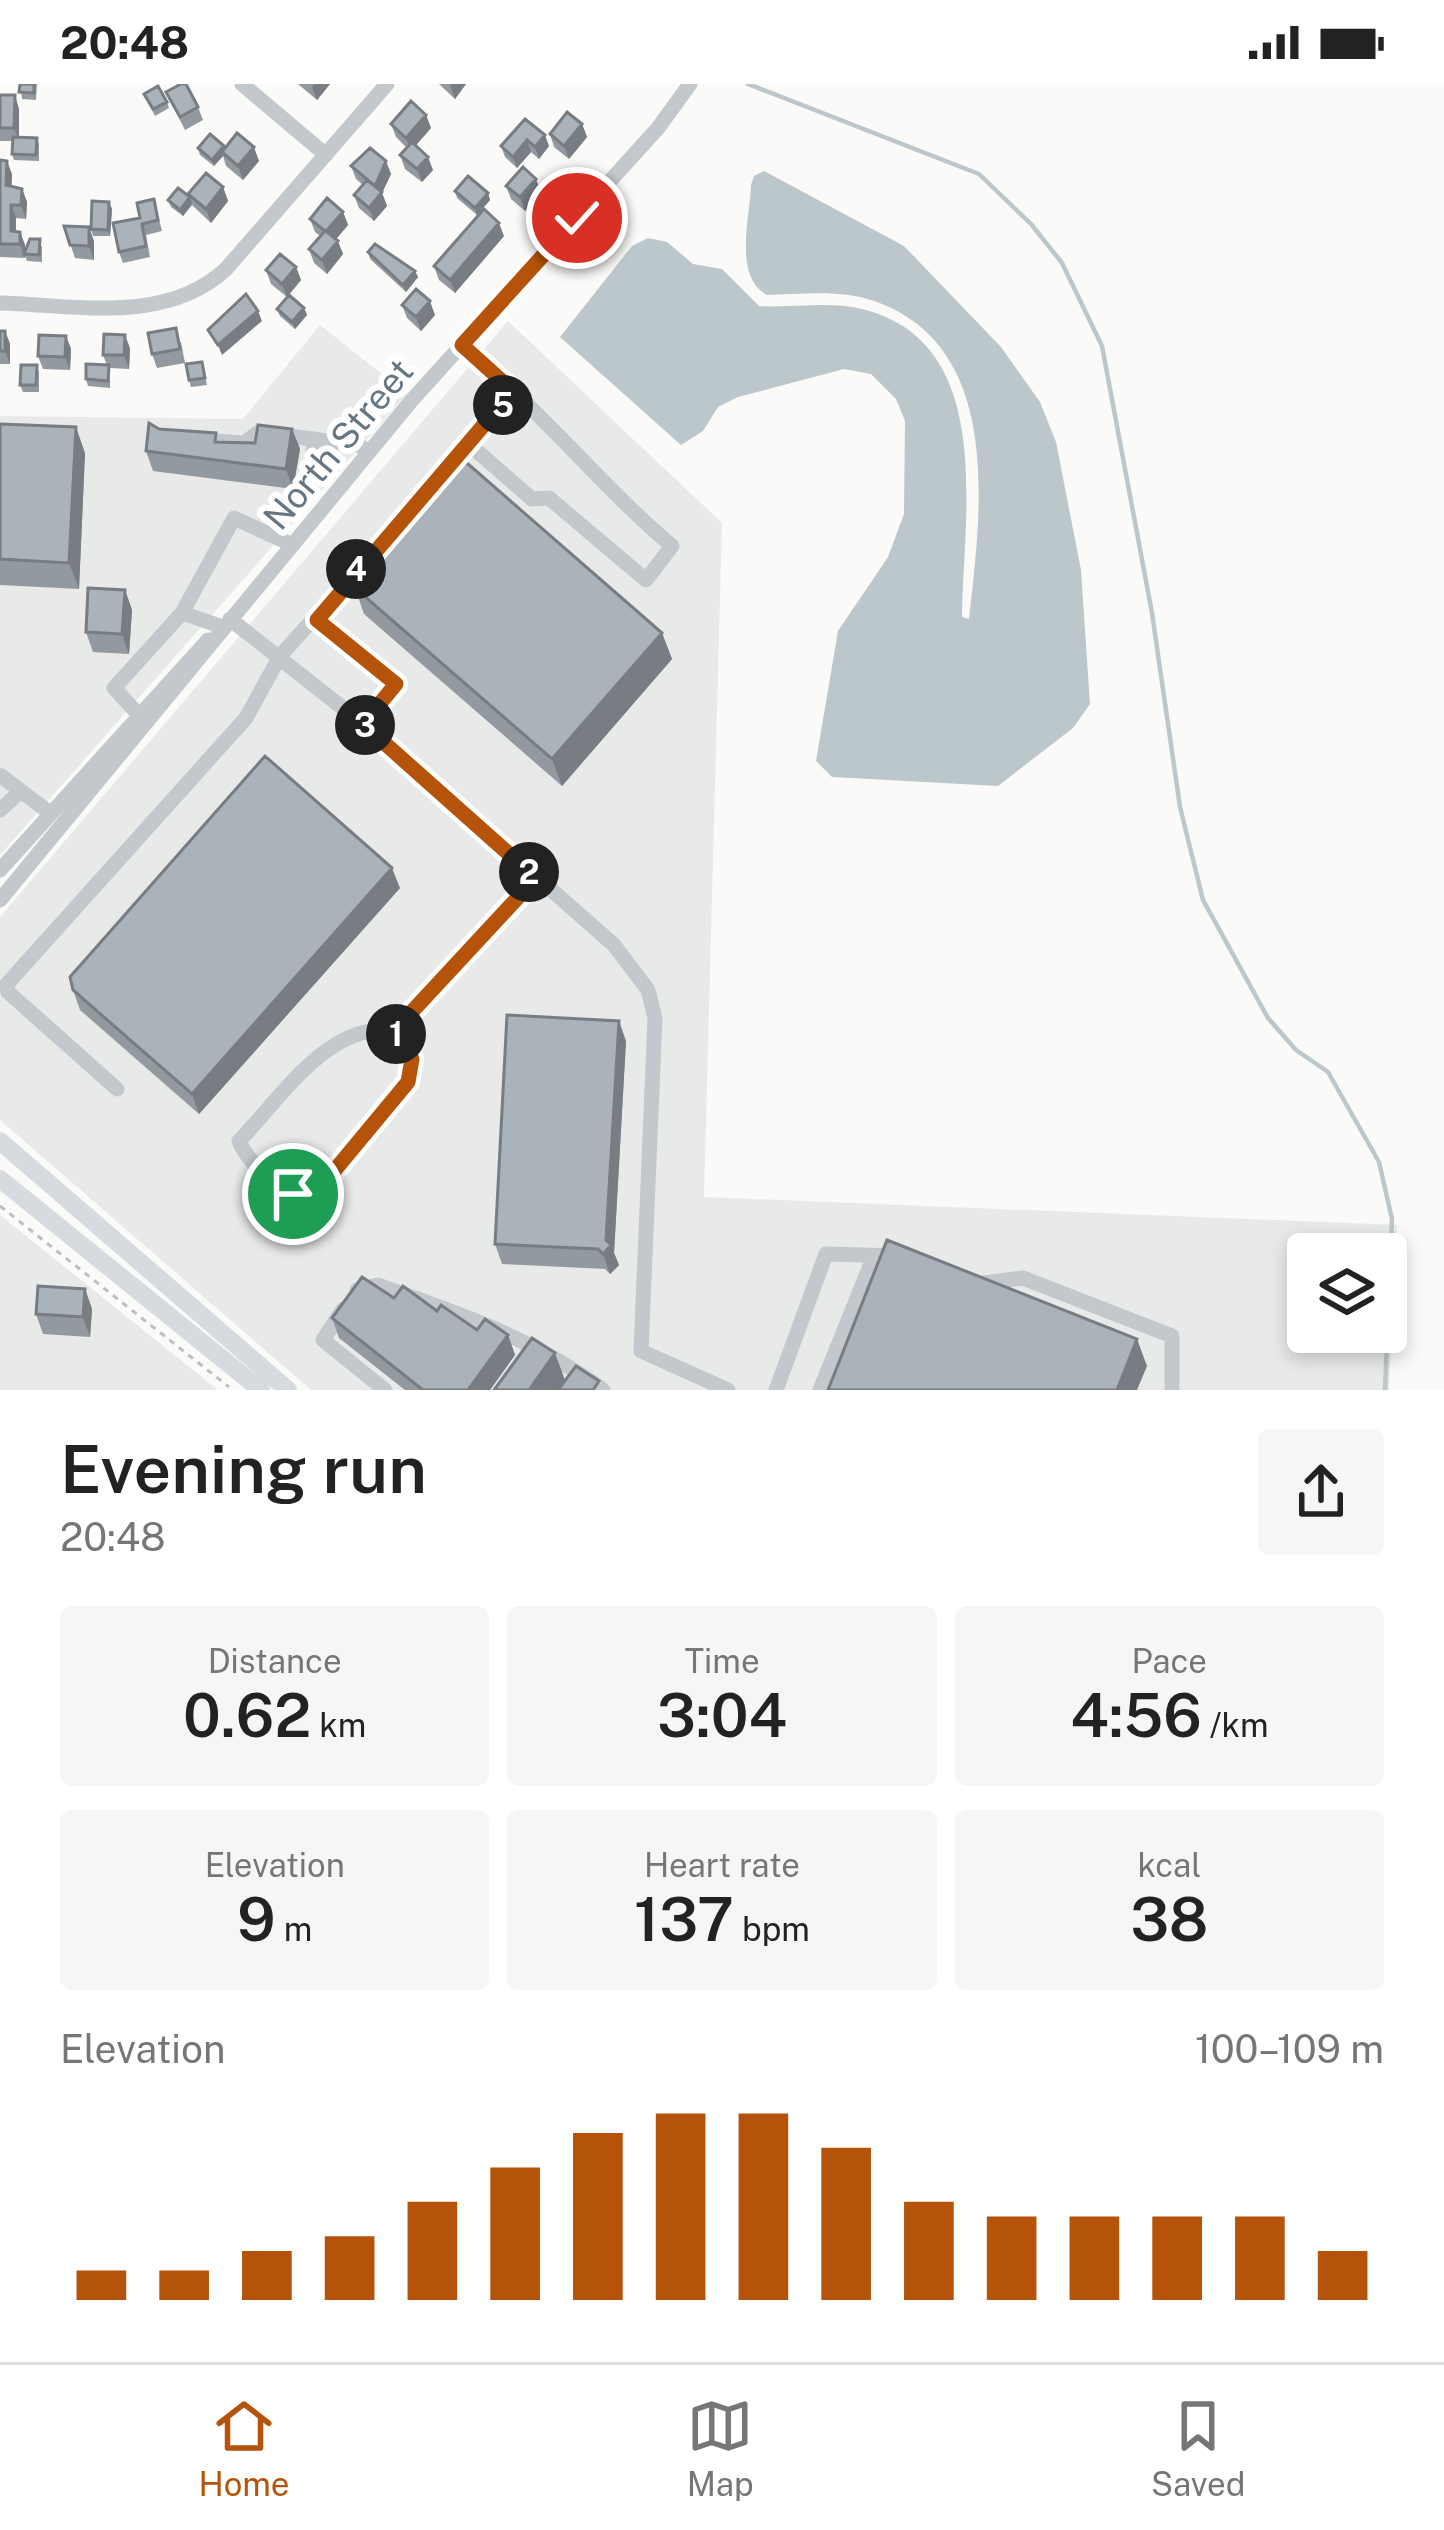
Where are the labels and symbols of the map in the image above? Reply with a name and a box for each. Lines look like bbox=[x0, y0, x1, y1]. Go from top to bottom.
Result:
pin bbox=[526, 167, 628, 269]
street label: North Street bbox=[255, 350, 421, 538]
pin: 5 bbox=[473, 375, 533, 435]
pin: 4 bbox=[326, 539, 386, 599]
pin: 3 bbox=[335, 695, 395, 755]
pin: 2 bbox=[499, 842, 559, 902]
pin: 1 bbox=[366, 1004, 426, 1064]
pin bbox=[242, 1143, 344, 1245]

